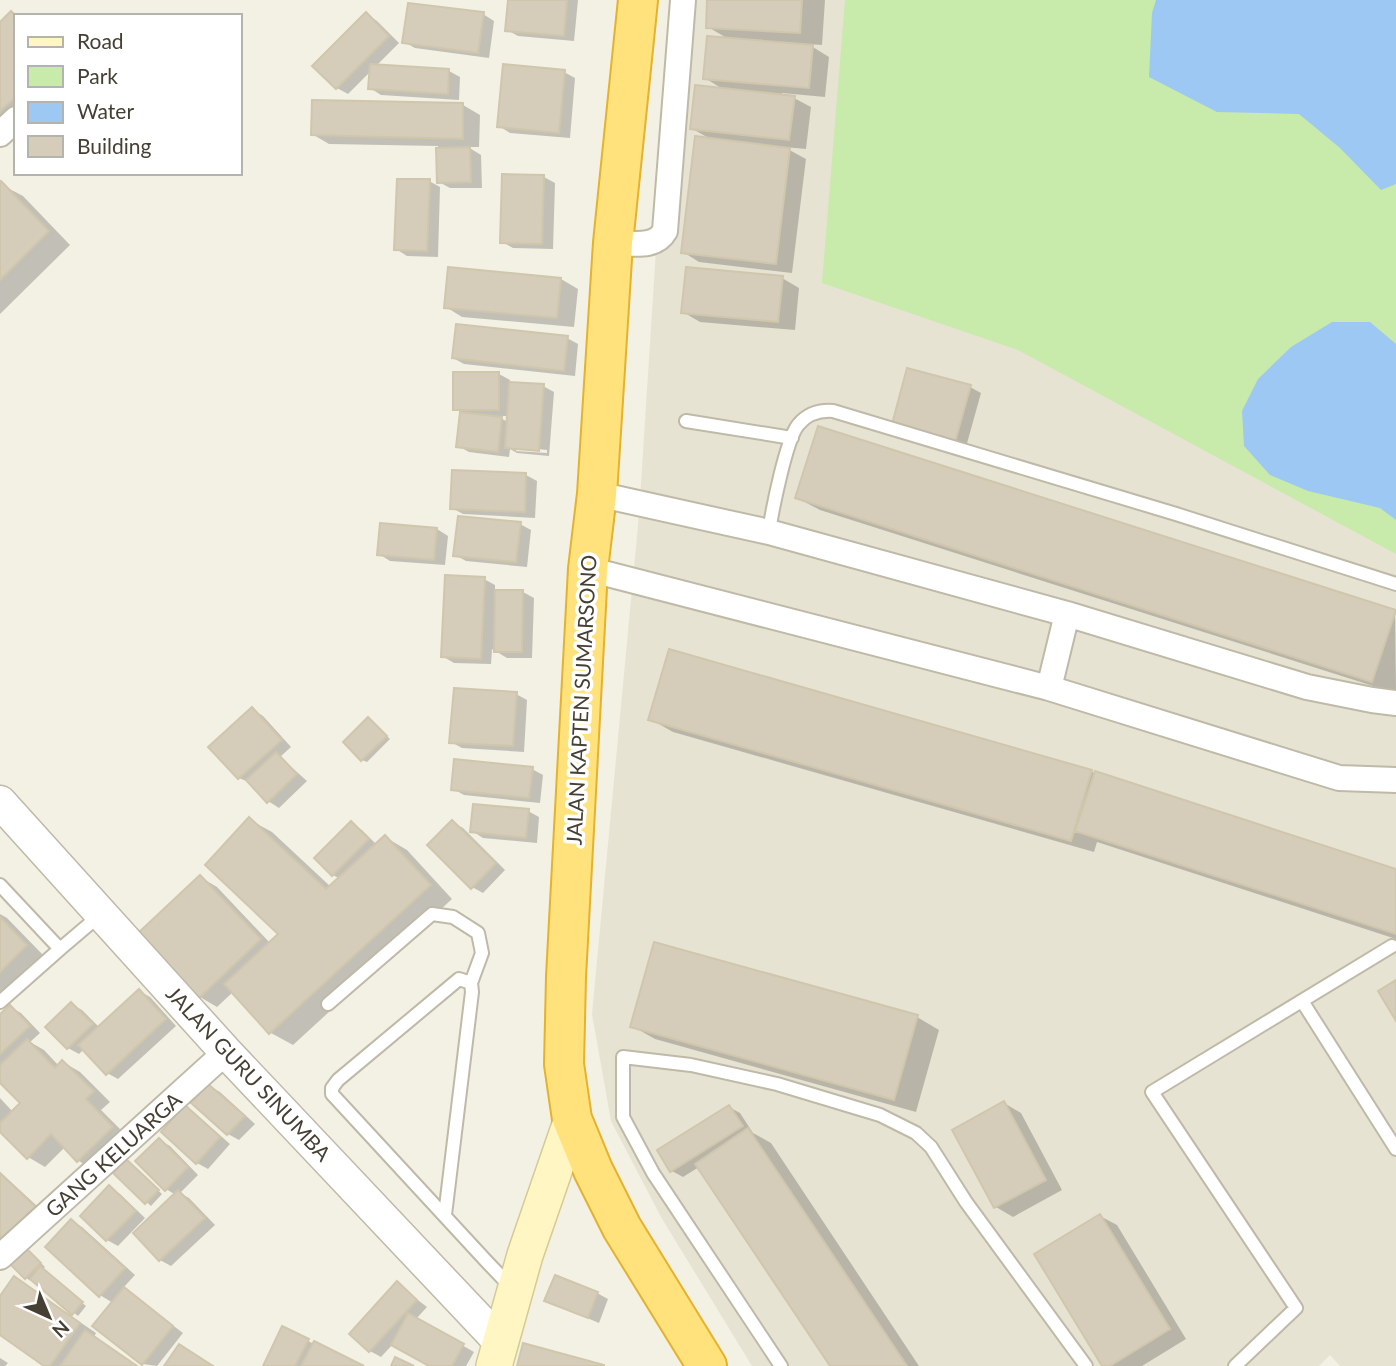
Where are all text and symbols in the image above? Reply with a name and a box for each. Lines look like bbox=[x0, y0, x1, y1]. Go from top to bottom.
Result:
legend bbox=[14, 14, 242, 175]
text: Road bbox=[77, 28, 124, 53]
text: Park bbox=[77, 63, 118, 88]
text: Water bbox=[77, 98, 134, 123]
text: Building bbox=[77, 133, 152, 158]
street label: JALAN KAPTEN SUMARSONO bbox=[560, 554, 601, 846]
street label: JALAN GURU SINUMBA bbox=[162, 980, 337, 1166]
street label: GANG KELUARGA bbox=[40, 1086, 187, 1221]
north arrow bbox=[14, 1282, 84, 1352]
text: N bbox=[48, 1316, 74, 1343]

